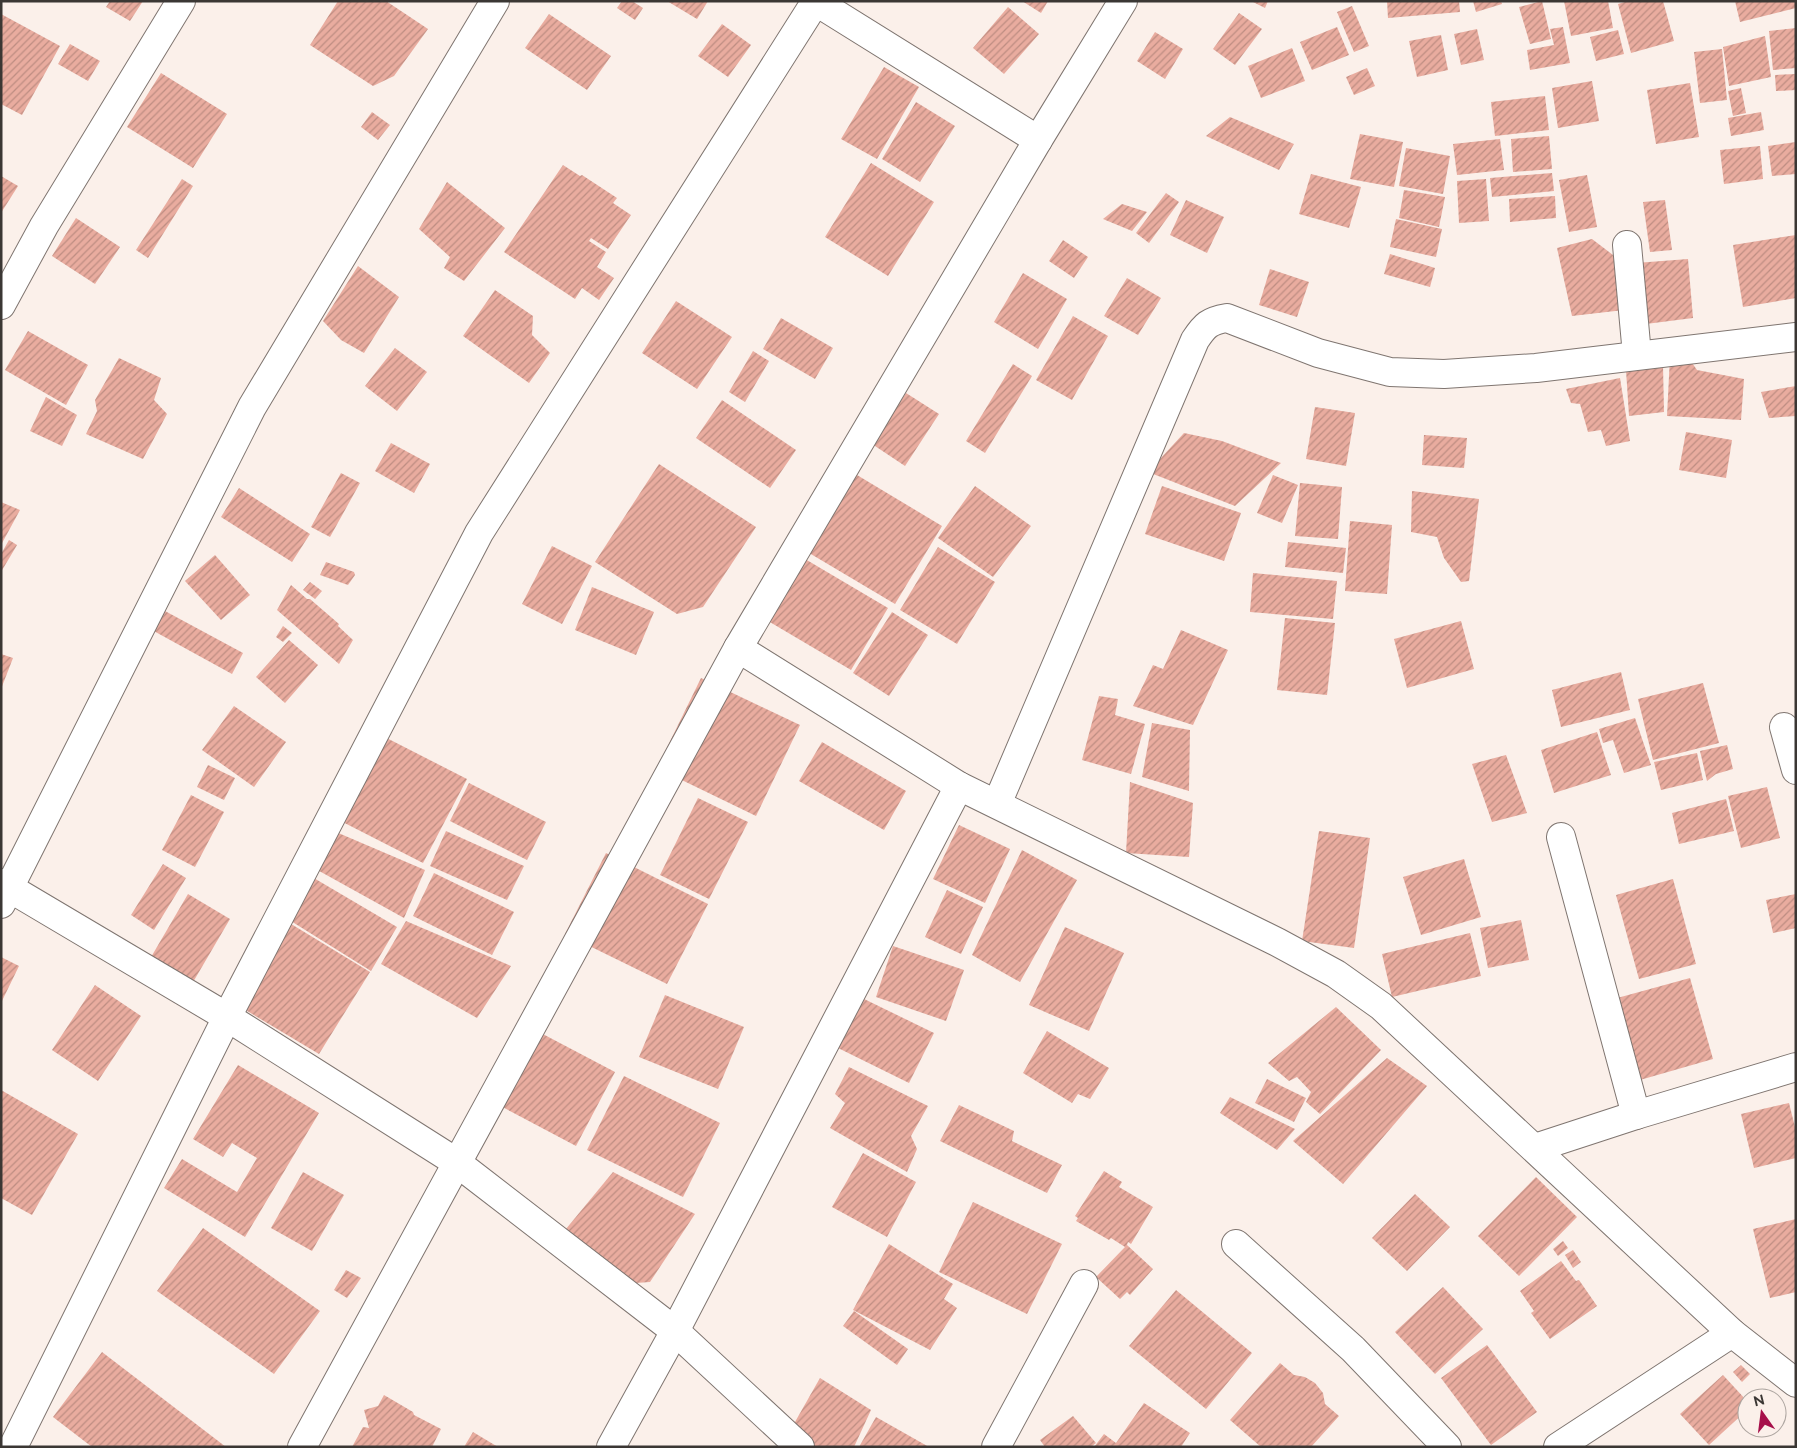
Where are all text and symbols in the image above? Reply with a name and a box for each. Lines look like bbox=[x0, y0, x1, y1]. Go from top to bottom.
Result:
north arrow bbox=[1737, 1388, 1787, 1438]
text: N bbox=[1752, 1391, 1766, 1409]

